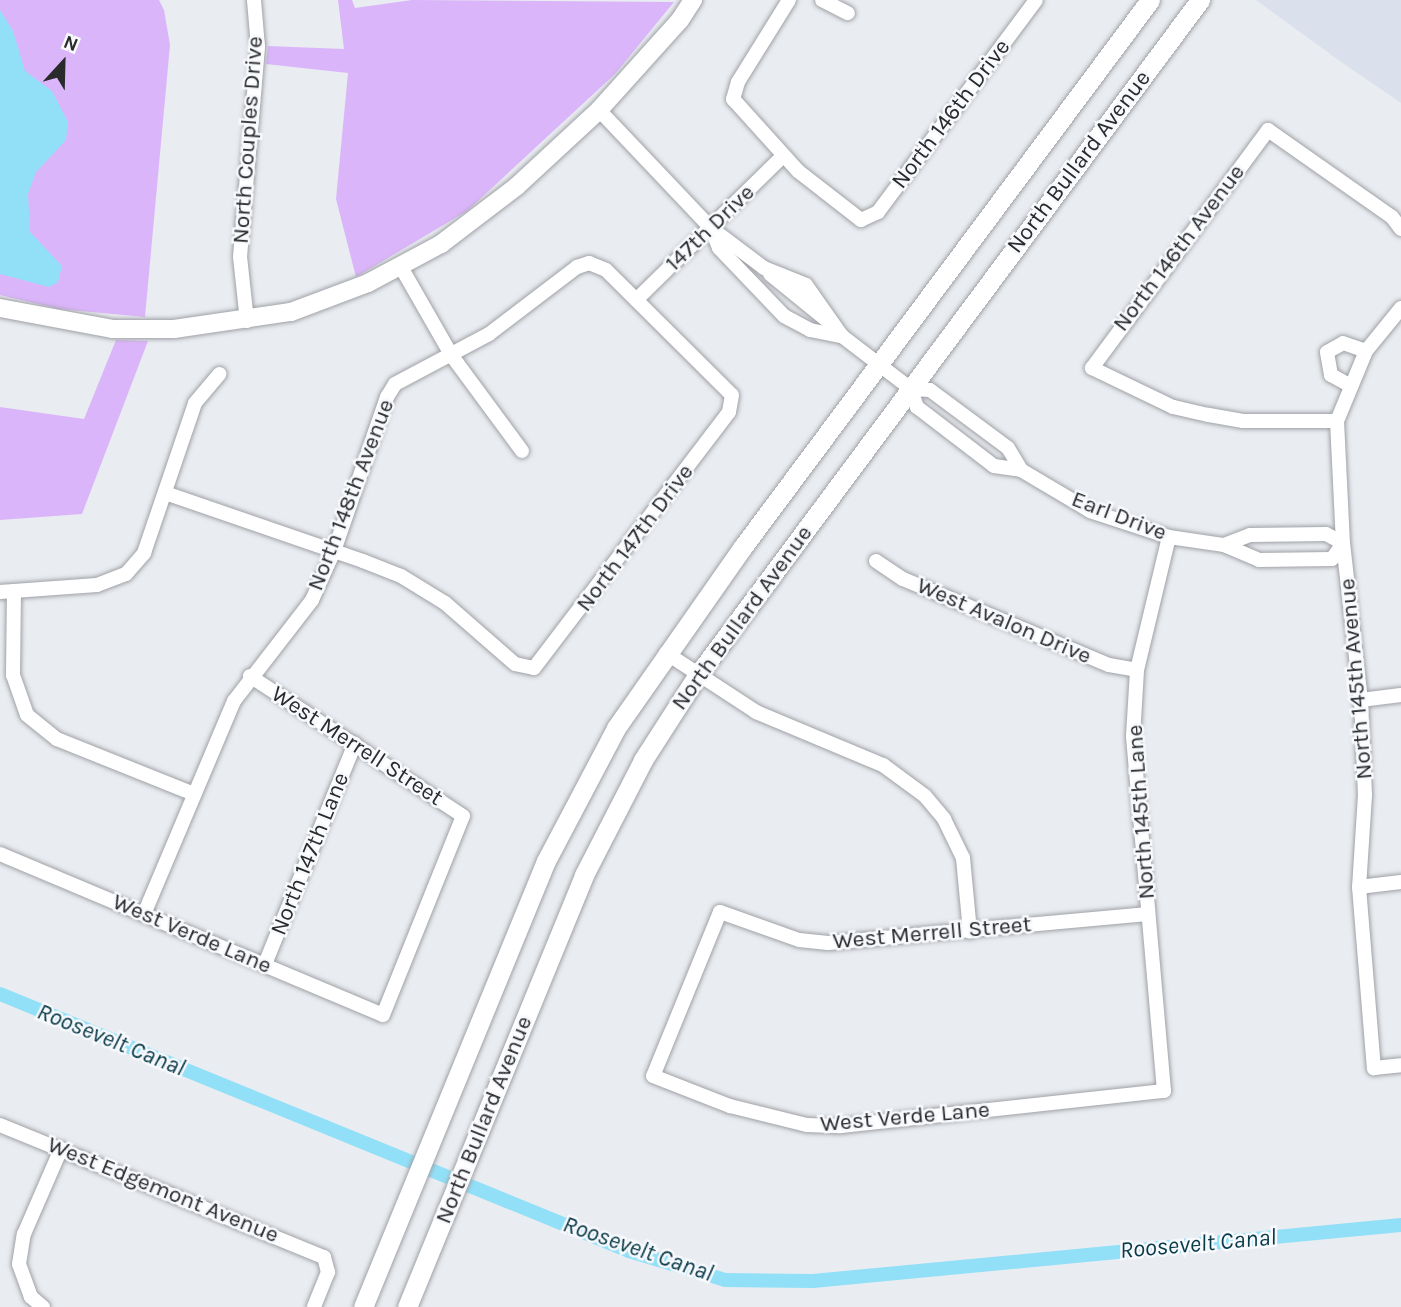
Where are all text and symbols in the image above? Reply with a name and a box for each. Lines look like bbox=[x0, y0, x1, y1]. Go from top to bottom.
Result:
north arrow bbox=[28, 28, 98, 98]
text: N bbox=[60, 31, 81, 56]
street label: North 146th Drive bbox=[886, 34, 1016, 194]
street label: North Couples Drive bbox=[227, 35, 269, 245]
street label: North Bullard Avenue bbox=[1001, 65, 1157, 259]
street label: North 146th Avenue bbox=[1107, 159, 1251, 337]
street label: 147th Drive bbox=[660, 179, 760, 277]
street label: North 148th Avenue bbox=[302, 395, 400, 595]
street label: North 147th Drive bbox=[571, 459, 699, 617]
street label: Earl Drive bbox=[1068, 485, 1170, 547]
street label: North Bullard Avenue bbox=[666, 520, 818, 716]
street label: West Avalon Drive bbox=[913, 572, 1095, 670]
street label: North 145th Avenue bbox=[1333, 577, 1379, 781]
street label: West Merrell Street bbox=[266, 680, 448, 812]
street label: North 145th Lane bbox=[1121, 724, 1161, 900]
street label: North 147th Lane bbox=[265, 769, 355, 939]
street label: West Verde Lane bbox=[108, 888, 276, 980]
street label: West Merrell Street bbox=[832, 911, 1032, 955]
water label: Roosevelt Canal bbox=[33, 997, 189, 1083]
street label: North Bullard Avenue bbox=[430, 1012, 538, 1228]
street label: West Verde Lane bbox=[819, 1096, 991, 1138]
street label: West Edgemont Avenue bbox=[43, 1131, 283, 1249]
water label: Roosevelt Canal bbox=[559, 1210, 717, 1288]
water label: Roosevelt Canal bbox=[1119, 1223, 1277, 1265]

